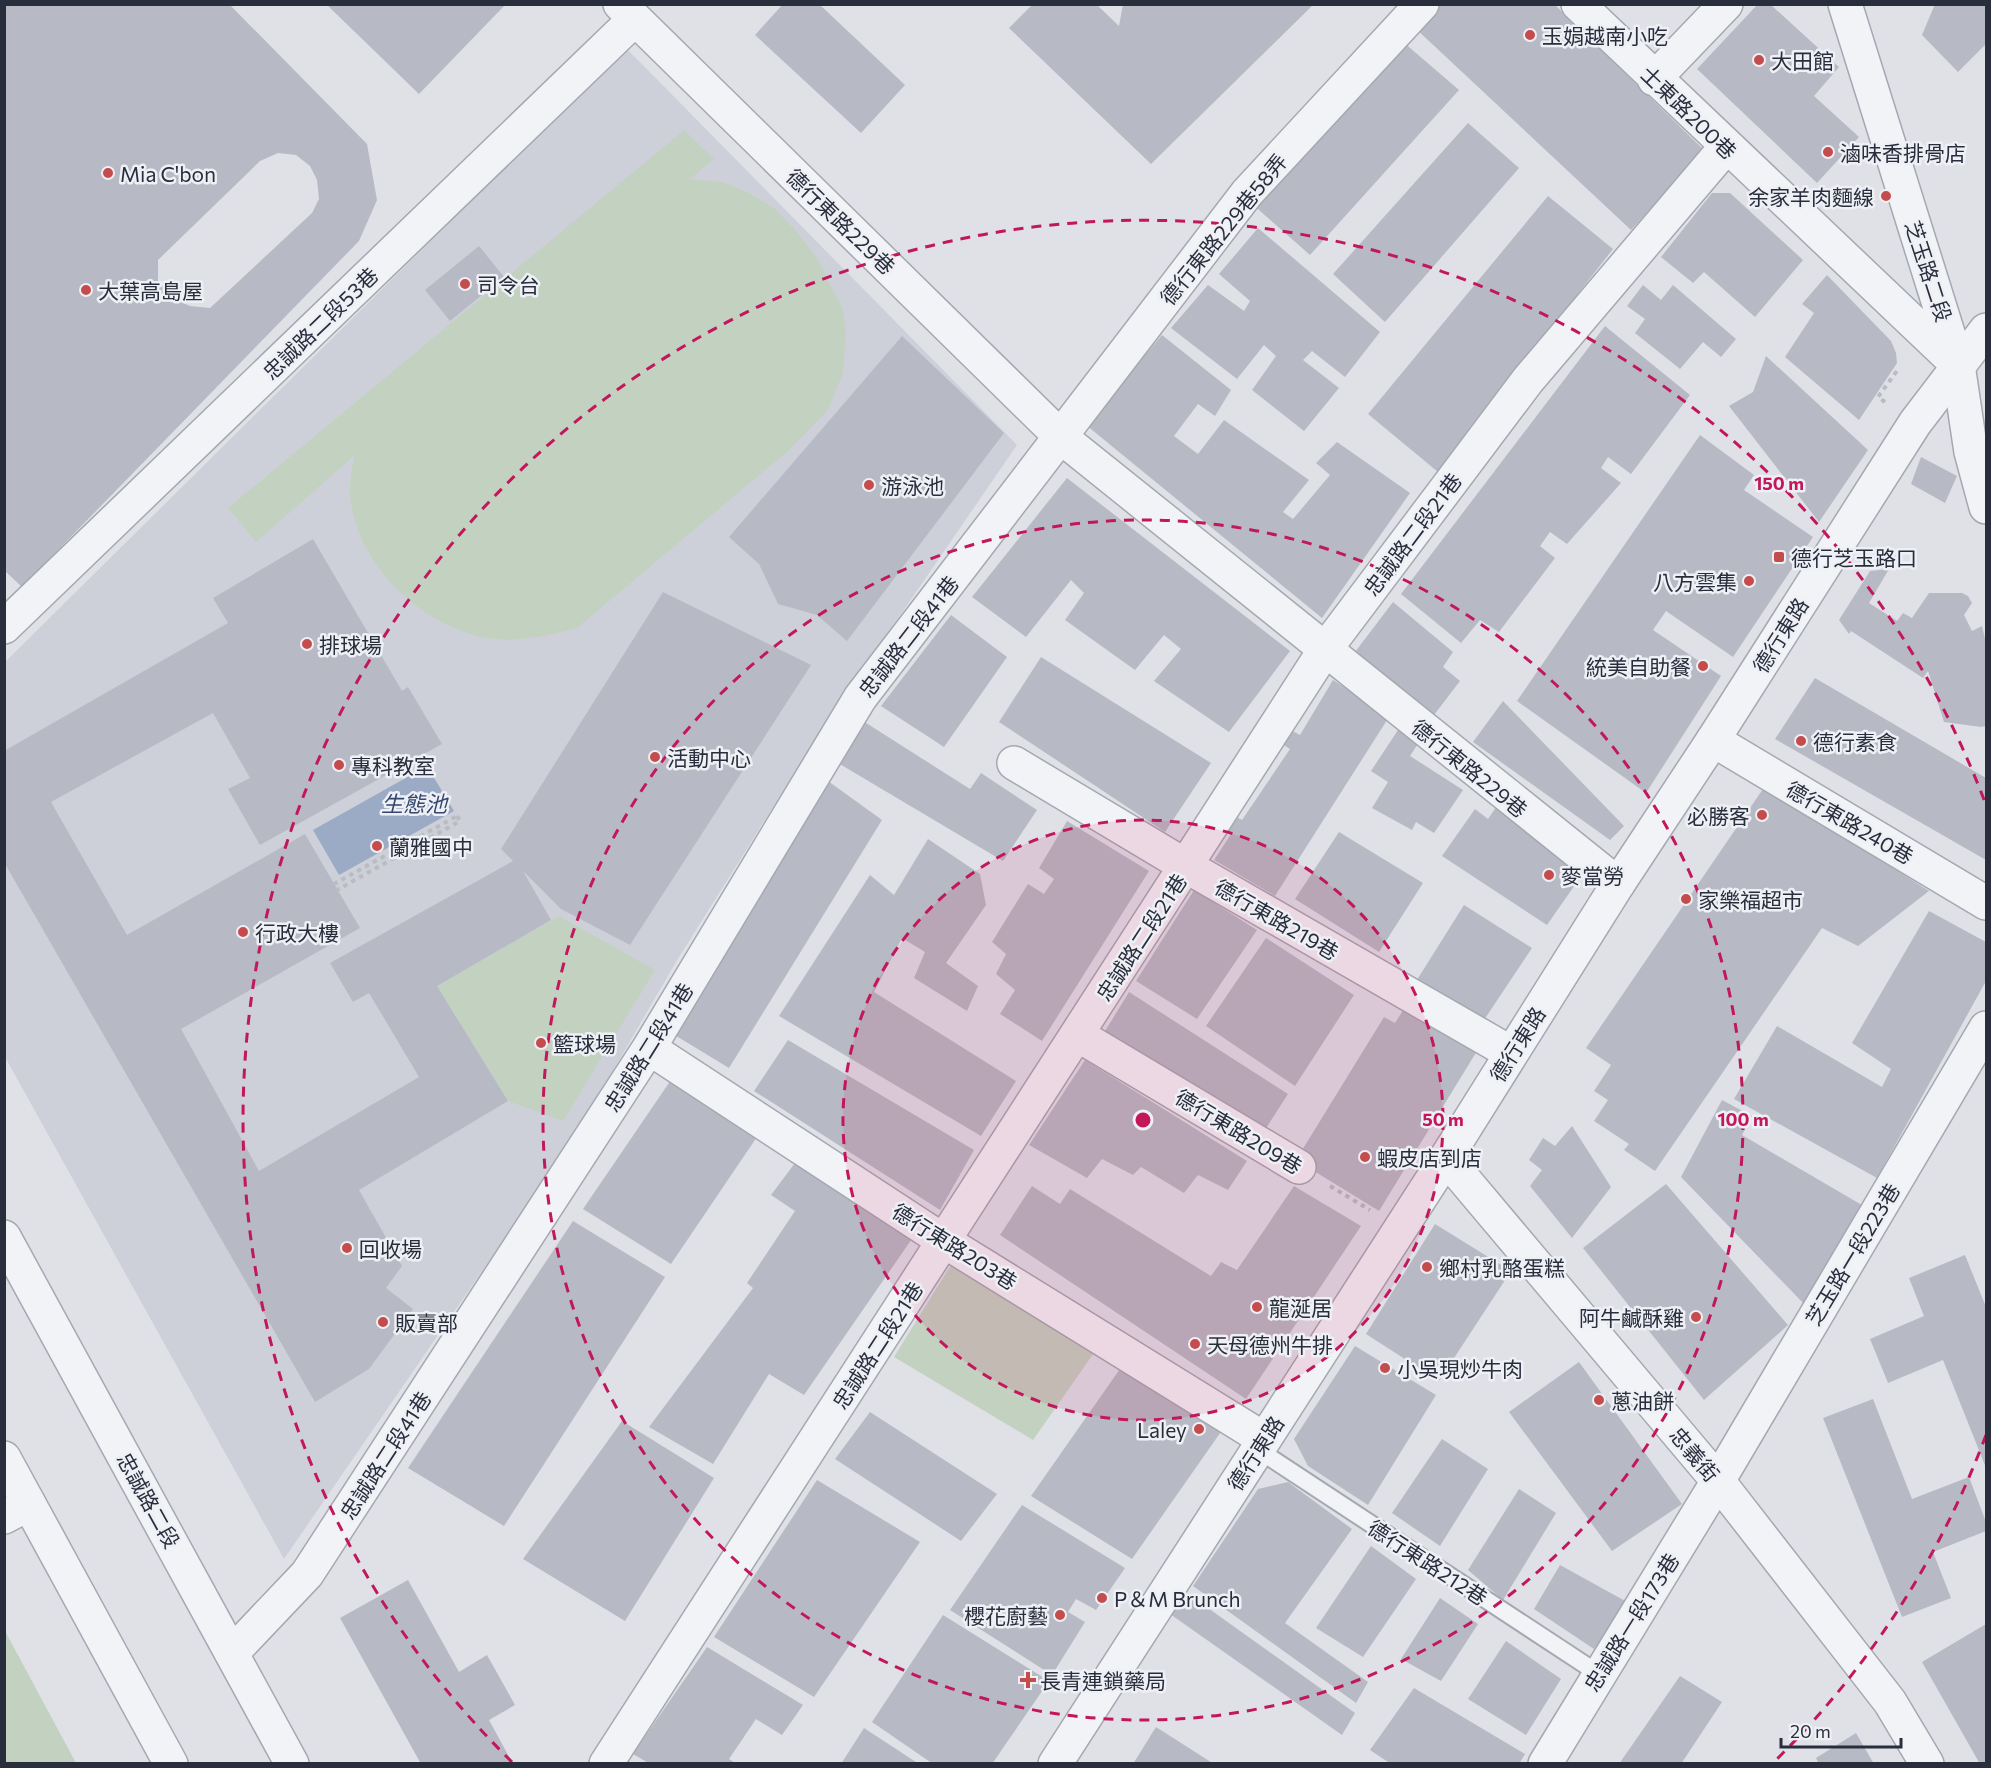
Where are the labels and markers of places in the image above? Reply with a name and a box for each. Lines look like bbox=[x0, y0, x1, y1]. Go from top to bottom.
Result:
place label: 玉娟越南小吃 bbox=[1542, 23, 1668, 48]
marker: 玉娟越南小吃 bbox=[1523, 28, 1537, 42]
place label: 大田館 bbox=[1771, 48, 1834, 73]
marker: 大田館 bbox=[1752, 53, 1766, 67]
place label: 滷味香排骨店 bbox=[1840, 140, 1966, 165]
marker: 滷味香排骨店 bbox=[1821, 145, 1835, 159]
place label: Mia C'bon bbox=[120, 161, 216, 186]
marker: Mia C'bon bbox=[101, 166, 115, 180]
place label: 余家羊肉麵線 bbox=[1748, 184, 1874, 209]
marker: 余家羊肉麵線 bbox=[1879, 189, 1893, 203]
place label: 司令台 bbox=[477, 272, 540, 297]
marker: 司令台 bbox=[458, 277, 472, 291]
place label: 大葉高島屋 bbox=[98, 278, 203, 303]
marker: 大葉高島屋 bbox=[79, 283, 93, 297]
place label: 游泳池 bbox=[881, 473, 944, 498]
marker: 游泳池 bbox=[862, 478, 876, 492]
place label: 德行芝玉路口 bbox=[1791, 545, 1917, 570]
marker: 德行芝玉路口 bbox=[1772, 550, 1786, 564]
place label: 八方雲集 bbox=[1653, 569, 1737, 594]
marker: 八方雲集 bbox=[1742, 574, 1756, 588]
place label: 排球場 bbox=[319, 632, 382, 657]
marker: 排球場 bbox=[300, 637, 314, 651]
place label: 統美自助餐 bbox=[1586, 654, 1691, 679]
marker: 統美自助餐 bbox=[1696, 659, 1710, 673]
place label: 德行素食 bbox=[1813, 729, 1897, 754]
marker: 德行素食 bbox=[1794, 734, 1808, 748]
place label: 活動中心 bbox=[667, 745, 751, 770]
marker: 活動中心 bbox=[648, 750, 662, 764]
place label: 專科教室 bbox=[351, 753, 435, 778]
marker: 專科教室 bbox=[332, 758, 346, 772]
place label: 必勝客 bbox=[1687, 803, 1750, 828]
marker: 必勝客 bbox=[1755, 808, 1769, 822]
place label: 蘭雅國中 bbox=[389, 834, 473, 859]
marker: 蘭雅國中 bbox=[370, 839, 384, 853]
place label: 麥當勞 bbox=[1561, 863, 1624, 888]
marker: 麥當勞 bbox=[1542, 868, 1556, 882]
place label: 家樂福超市 bbox=[1698, 887, 1803, 912]
marker: 家樂福超市 bbox=[1679, 892, 1693, 906]
place label: 行政大樓 bbox=[255, 920, 339, 945]
marker: 行政大樓 bbox=[236, 925, 250, 939]
place label: 籃球場 bbox=[553, 1031, 616, 1056]
marker: 籃球場 bbox=[534, 1036, 548, 1050]
centre of rings bbox=[1133, 1110, 1153, 1130]
place label: 蝦皮店到店 bbox=[1377, 1145, 1482, 1170]
marker: 蝦皮店到店 bbox=[1358, 1150, 1372, 1164]
place label: 回收場 bbox=[359, 1236, 422, 1261]
marker: 回收場 bbox=[340, 1241, 354, 1255]
place label: 鄉村乳酪蛋糕 bbox=[1439, 1255, 1565, 1280]
marker: 鄉村乳酪蛋糕 bbox=[1420, 1260, 1434, 1274]
place label: 龍涎居 bbox=[1269, 1295, 1332, 1320]
marker: 龍涎居 bbox=[1250, 1300, 1264, 1314]
place label: 阿牛鹹酥雞 bbox=[1579, 1305, 1684, 1330]
place label: 販賣部 bbox=[395, 1310, 458, 1335]
marker: 阿牛鹹酥雞 bbox=[1689, 1310, 1703, 1324]
marker: 販賣部 bbox=[376, 1315, 390, 1329]
place label: 天母德州牛排 bbox=[1207, 1332, 1333, 1357]
marker: 天母德州牛排 bbox=[1188, 1337, 1202, 1351]
place label: 小吳現炒牛肉 bbox=[1397, 1356, 1523, 1381]
marker: 小吳現炒牛肉 bbox=[1378, 1361, 1392, 1375]
place label: 蔥油餅 bbox=[1611, 1388, 1674, 1413]
marker: 蔥油餅 bbox=[1592, 1393, 1606, 1407]
place label: Laley bbox=[1137, 1417, 1187, 1442]
marker: Laley bbox=[1192, 1422, 1206, 1436]
place label: P＆M Brunch bbox=[1114, 1586, 1240, 1611]
marker: P＆M Brunch bbox=[1095, 1591, 1109, 1605]
place label: 櫻花廚藝 bbox=[964, 1603, 1048, 1628]
marker: 櫻花廚藝 bbox=[1053, 1608, 1067, 1622]
place label: 長青連鎖藥局 bbox=[1040, 1668, 1166, 1693]
marker: 長青連鎖藥局 bbox=[1021, 1673, 1035, 1687]

